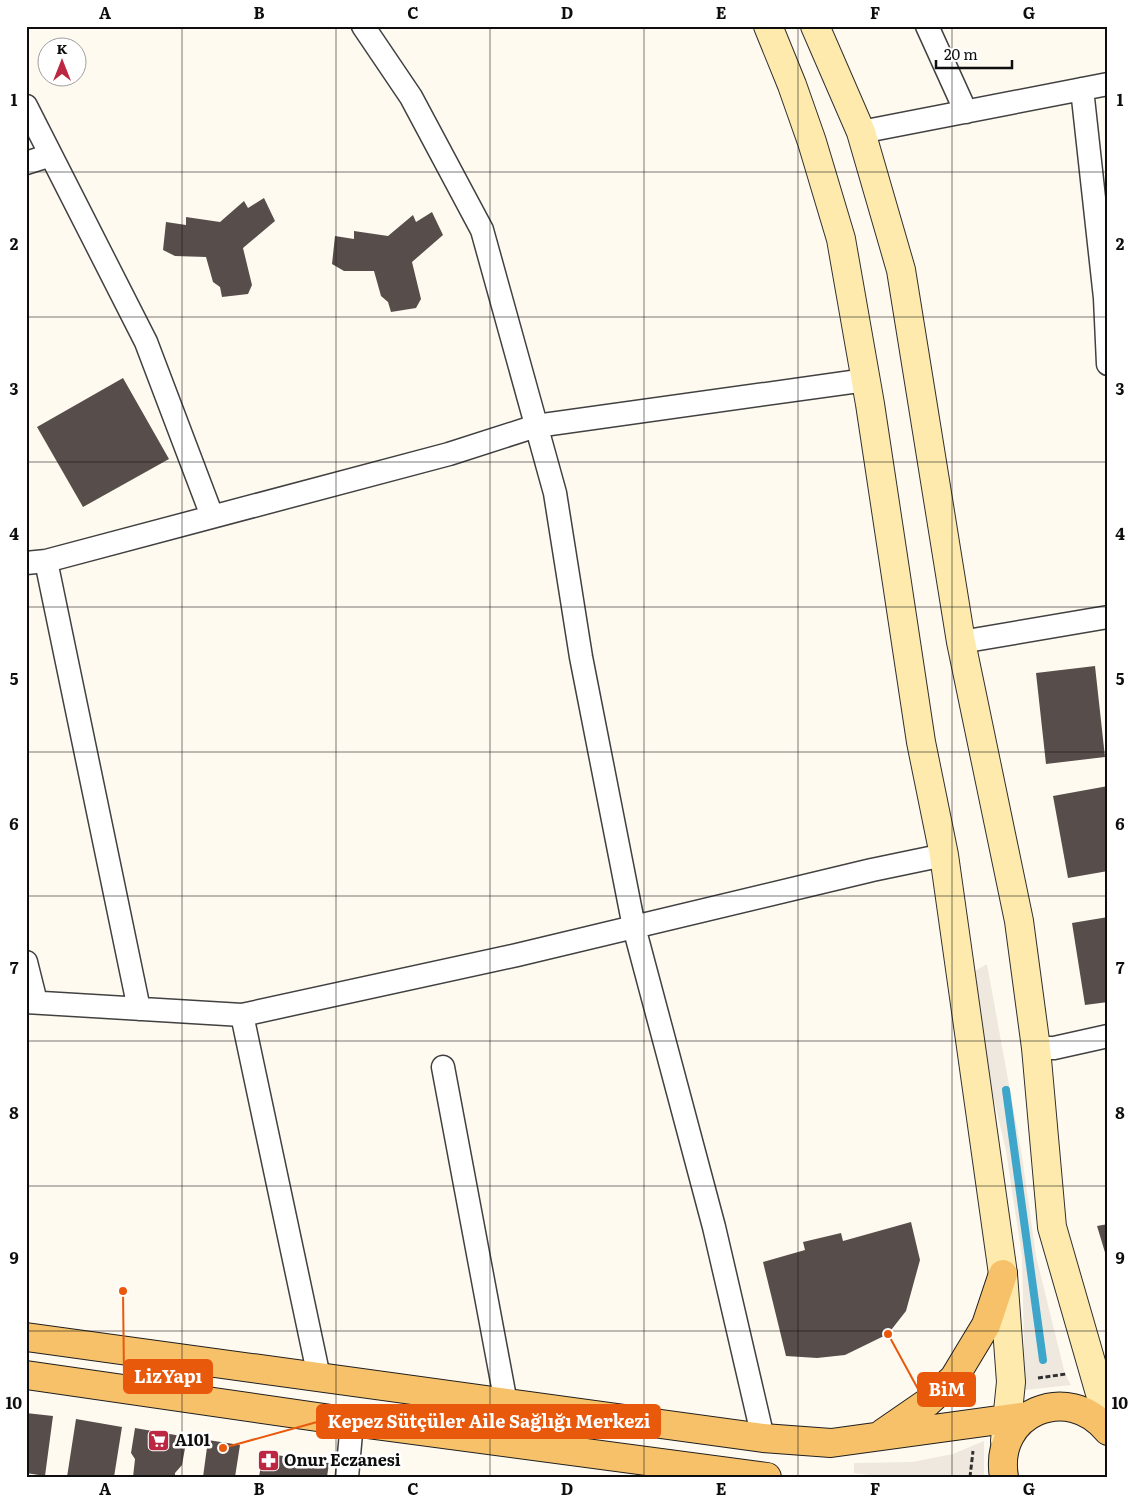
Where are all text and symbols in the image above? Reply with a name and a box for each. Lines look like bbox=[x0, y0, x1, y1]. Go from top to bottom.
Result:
text: A bbox=[99, 0, 111, 24]
text: B bbox=[253, 0, 265, 24]
text: C bbox=[407, 0, 419, 24]
text: D bbox=[561, 0, 573, 24]
text: E bbox=[716, 0, 727, 24]
text: F bbox=[870, 0, 880, 24]
text: G bbox=[1023, 0, 1035, 24]
north arrow bbox=[38, 38, 88, 88]
text: K bbox=[57, 38, 68, 58]
scale bar bbox=[936, 38, 1013, 70]
text: 20 m bbox=[944, 42, 978, 65]
text: 1 bbox=[11, 87, 18, 111]
text: 1 bbox=[1117, 87, 1124, 111]
text: 2 bbox=[10, 231, 19, 255]
text: 2 bbox=[1116, 231, 1125, 255]
text: 3 bbox=[10, 376, 19, 400]
text: 3 bbox=[1116, 376, 1125, 400]
text: 4 bbox=[9, 521, 19, 545]
text: 4 bbox=[1115, 521, 1125, 545]
text: 5 bbox=[10, 666, 19, 690]
text: 5 bbox=[1116, 666, 1125, 690]
text: 6 bbox=[9, 811, 19, 835]
text: 6 bbox=[1115, 811, 1125, 835]
text: 7 bbox=[10, 955, 19, 979]
text: 7 bbox=[1116, 955, 1125, 979]
text: 8 bbox=[9, 1100, 19, 1124]
text: 8 bbox=[1115, 1100, 1125, 1124]
text: 9 bbox=[9, 1245, 19, 1269]
text: 9 bbox=[1115, 1245, 1125, 1269]
callout: LizYapı bbox=[124, 1360, 212, 1393]
text: LizYapı bbox=[134, 1362, 202, 1389]
callout: BiM bbox=[918, 1373, 975, 1406]
text: BiM bbox=[929, 1375, 966, 1402]
text: 10 bbox=[6, 1390, 22, 1414]
text: 10 bbox=[1112, 1390, 1128, 1414]
callout: Kepez Sütçüler Aile Sağlığı Merkezi bbox=[317, 1405, 660, 1438]
text: Kepez Sütçüler Aile Sağlığı Merkezi bbox=[328, 1407, 651, 1434]
place label: A101 bbox=[175, 1427, 211, 1451]
supermarket icon: A101 bbox=[147, 1428, 171, 1452]
place label: Onur Eczanesi bbox=[284, 1447, 401, 1471]
pharmacy icon: Onur Eczanesi bbox=[256, 1448, 280, 1472]
text: A bbox=[99, 1476, 111, 1500]
text: B bbox=[253, 1476, 265, 1500]
text: C bbox=[407, 1476, 419, 1500]
text: D bbox=[561, 1476, 573, 1500]
text: E bbox=[716, 1476, 727, 1500]
text: F bbox=[870, 1476, 880, 1500]
text: G bbox=[1023, 1476, 1035, 1500]

